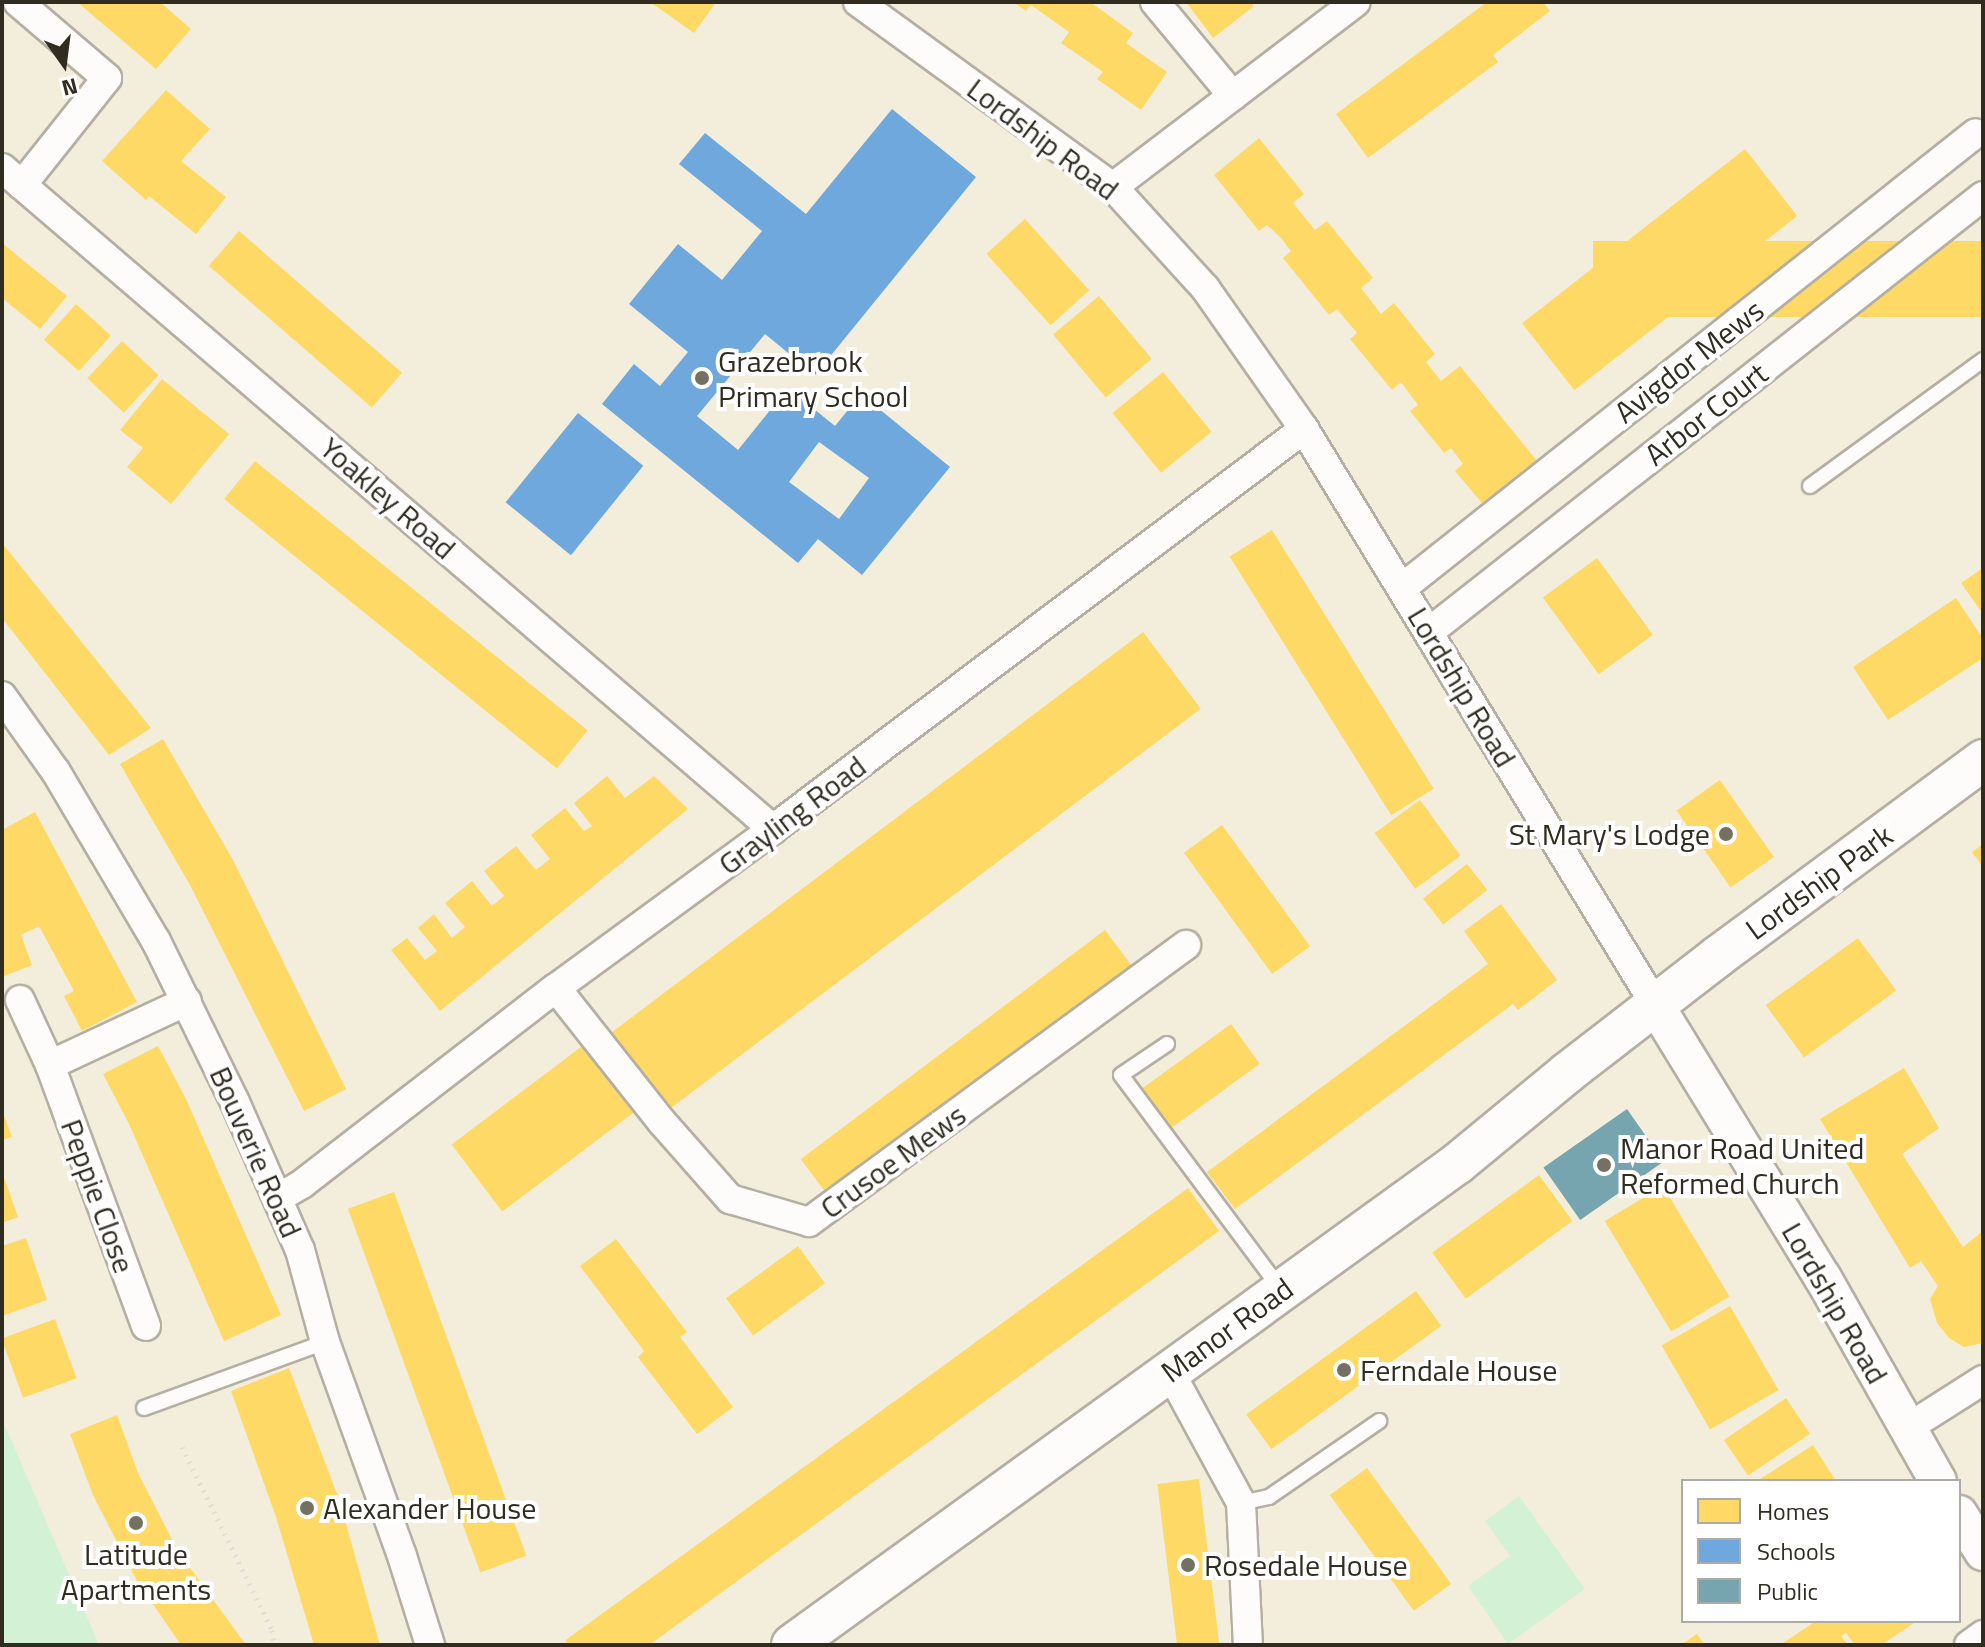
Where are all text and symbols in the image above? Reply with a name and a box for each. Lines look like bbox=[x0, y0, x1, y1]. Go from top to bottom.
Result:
north arrow bbox=[24, 24, 104, 104]
text: N bbox=[58, 69, 81, 106]
street label: Lordship Road bbox=[960, 70, 1126, 208]
street label: Avigdor Mews bbox=[1607, 292, 1771, 430]
place label: Grazebrook Primary School bbox=[718, 343, 908, 414]
street label: Arbor Court bbox=[1638, 355, 1774, 473]
marker: Grazebrook Primary School bbox=[693, 369, 711, 387]
street label: Yoakley Road bbox=[313, 430, 463, 566]
street label: Lordship Road bbox=[1400, 601, 1524, 773]
street label: Grayling Road bbox=[711, 748, 873, 882]
place label: St Mary's Lodge bbox=[1509, 816, 1710, 852]
street label: Lordship Park bbox=[1739, 817, 1899, 947]
marker: St Mary's Lodge bbox=[1717, 825, 1735, 843]
street label: Bouverie Road bbox=[202, 1061, 310, 1243]
street label: Crusoe Mews bbox=[813, 1096, 973, 1226]
street label: Peppie Close bbox=[54, 1114, 142, 1278]
place label: Manor Road United Reformed Church bbox=[1620, 1130, 1864, 1200]
marker: Manor Road United Reformed Church bbox=[1595, 1156, 1613, 1174]
street label: Lordship Road bbox=[1774, 1216, 1896, 1390]
street label: Manor Road bbox=[1154, 1270, 1300, 1390]
place label: Ferndale House bbox=[1360, 1352, 1557, 1388]
marker: Ferndale House bbox=[1335, 1361, 1353, 1379]
legend bbox=[1681, 1479, 1961, 1623]
place label: Alexander House bbox=[323, 1490, 536, 1526]
text: Homes bbox=[1757, 1493, 1829, 1529]
marker: Alexander House bbox=[298, 1499, 316, 1517]
marker: Latitude Apartments bbox=[127, 1514, 145, 1532]
text: Schools bbox=[1757, 1533, 1835, 1569]
place label: Latitude Apartments bbox=[61, 1536, 211, 1606]
place label: Rosedale House bbox=[1204, 1547, 1408, 1583]
marker: Rosedale House bbox=[1179, 1556, 1197, 1574]
text: Public bbox=[1757, 1573, 1818, 1609]

